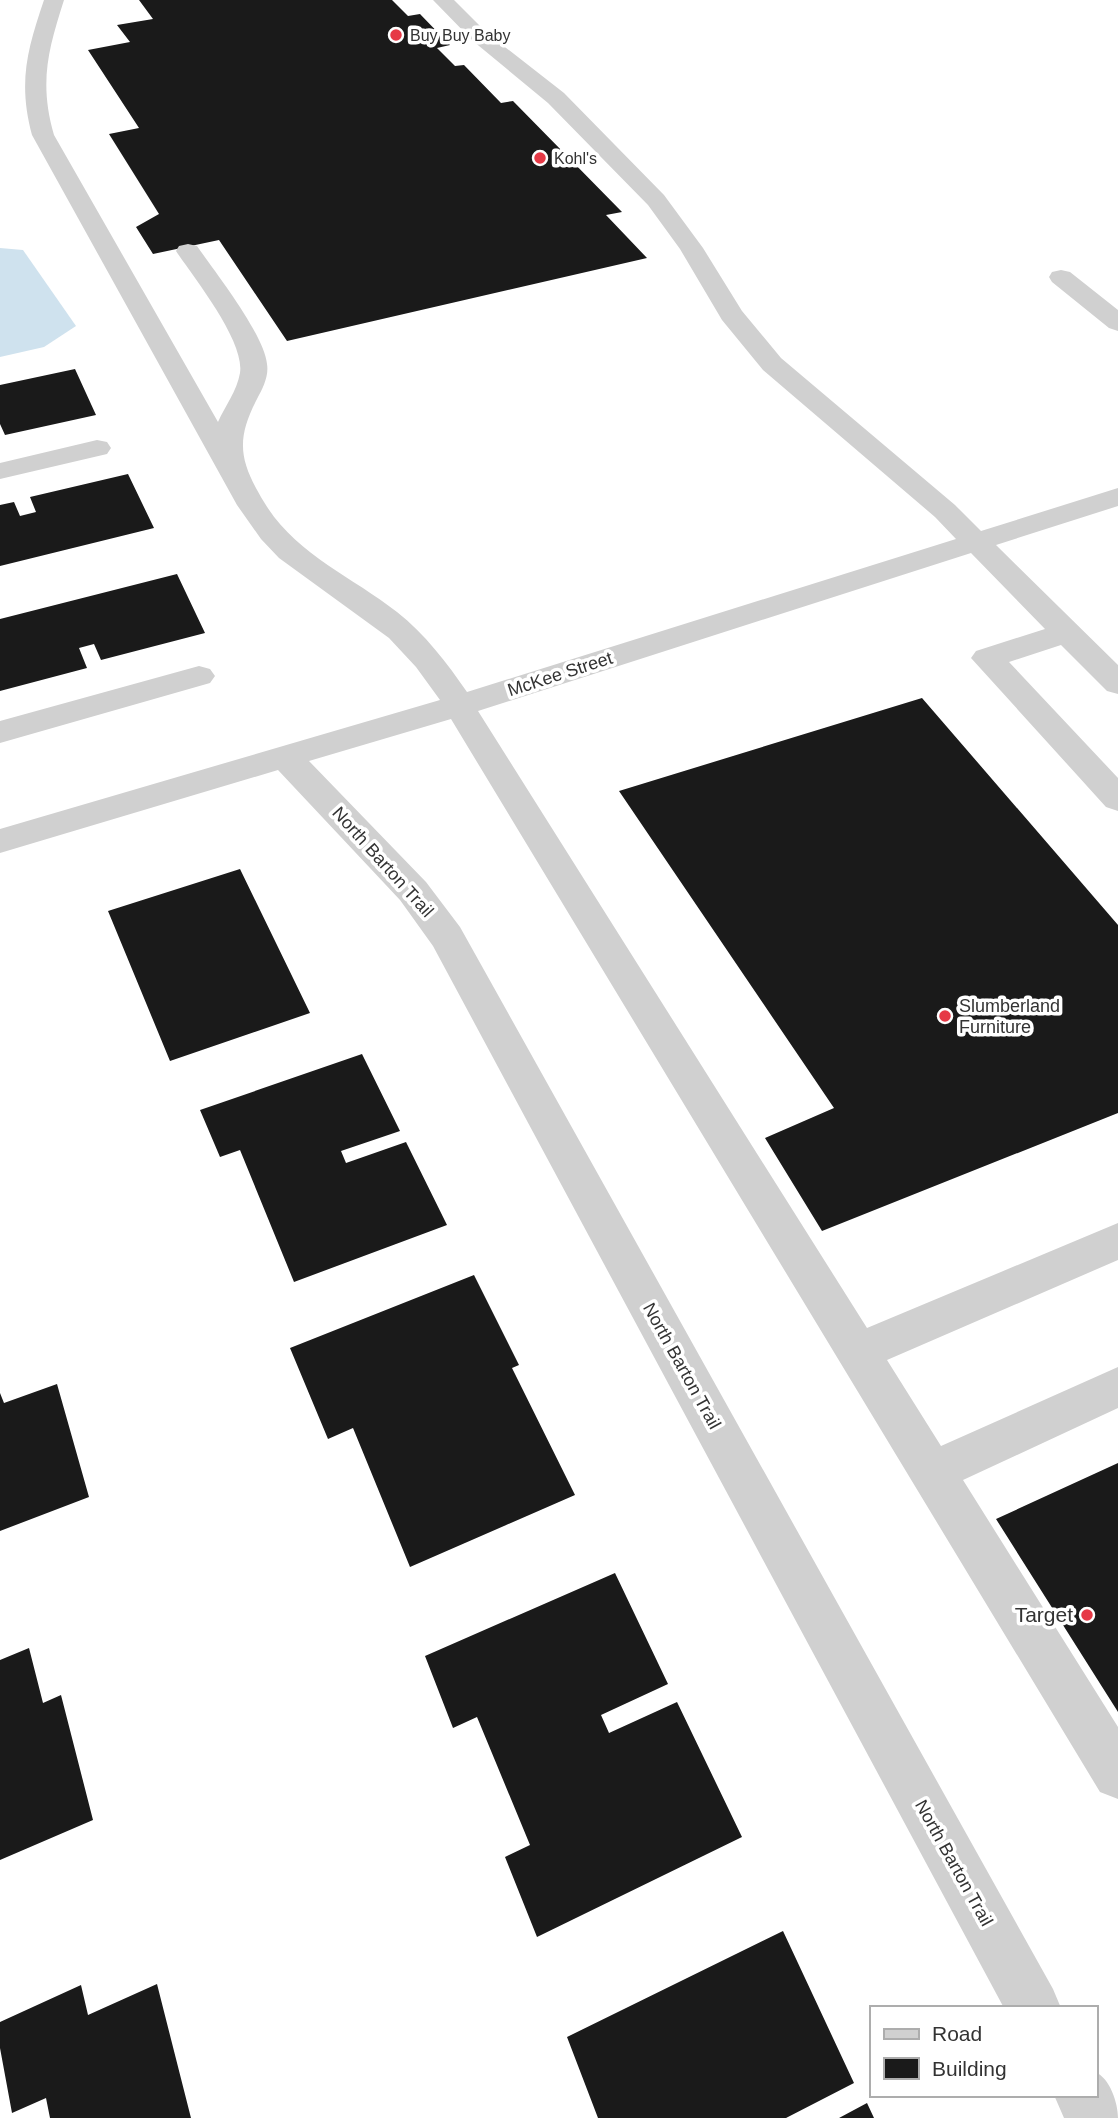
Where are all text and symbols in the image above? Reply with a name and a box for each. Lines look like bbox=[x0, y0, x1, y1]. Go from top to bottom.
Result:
marker: Buy Buy Baby bbox=[388, 27, 404, 43]
place label: Buy Buy Baby bbox=[410, 27, 511, 44]
marker: Kohl's bbox=[532, 150, 548, 166]
place label: Kohl's bbox=[554, 150, 597, 167]
street label: McKee Street bbox=[505, 648, 615, 700]
street label: North Barton Trail bbox=[328, 803, 438, 921]
place label: Slumberland Furniture bbox=[959, 996, 1060, 1037]
marker: Slumberland Furniture bbox=[937, 1008, 953, 1024]
street label: North Barton Trail bbox=[639, 1299, 725, 1433]
place label: Target bbox=[1015, 1603, 1073, 1626]
marker: Target bbox=[1079, 1607, 1095, 1623]
street label: North Barton Trail bbox=[911, 1796, 997, 1930]
legend bbox=[870, 2006, 1097, 2097]
text: Road bbox=[932, 2022, 982, 2045]
text: Building bbox=[932, 2057, 1007, 2080]

